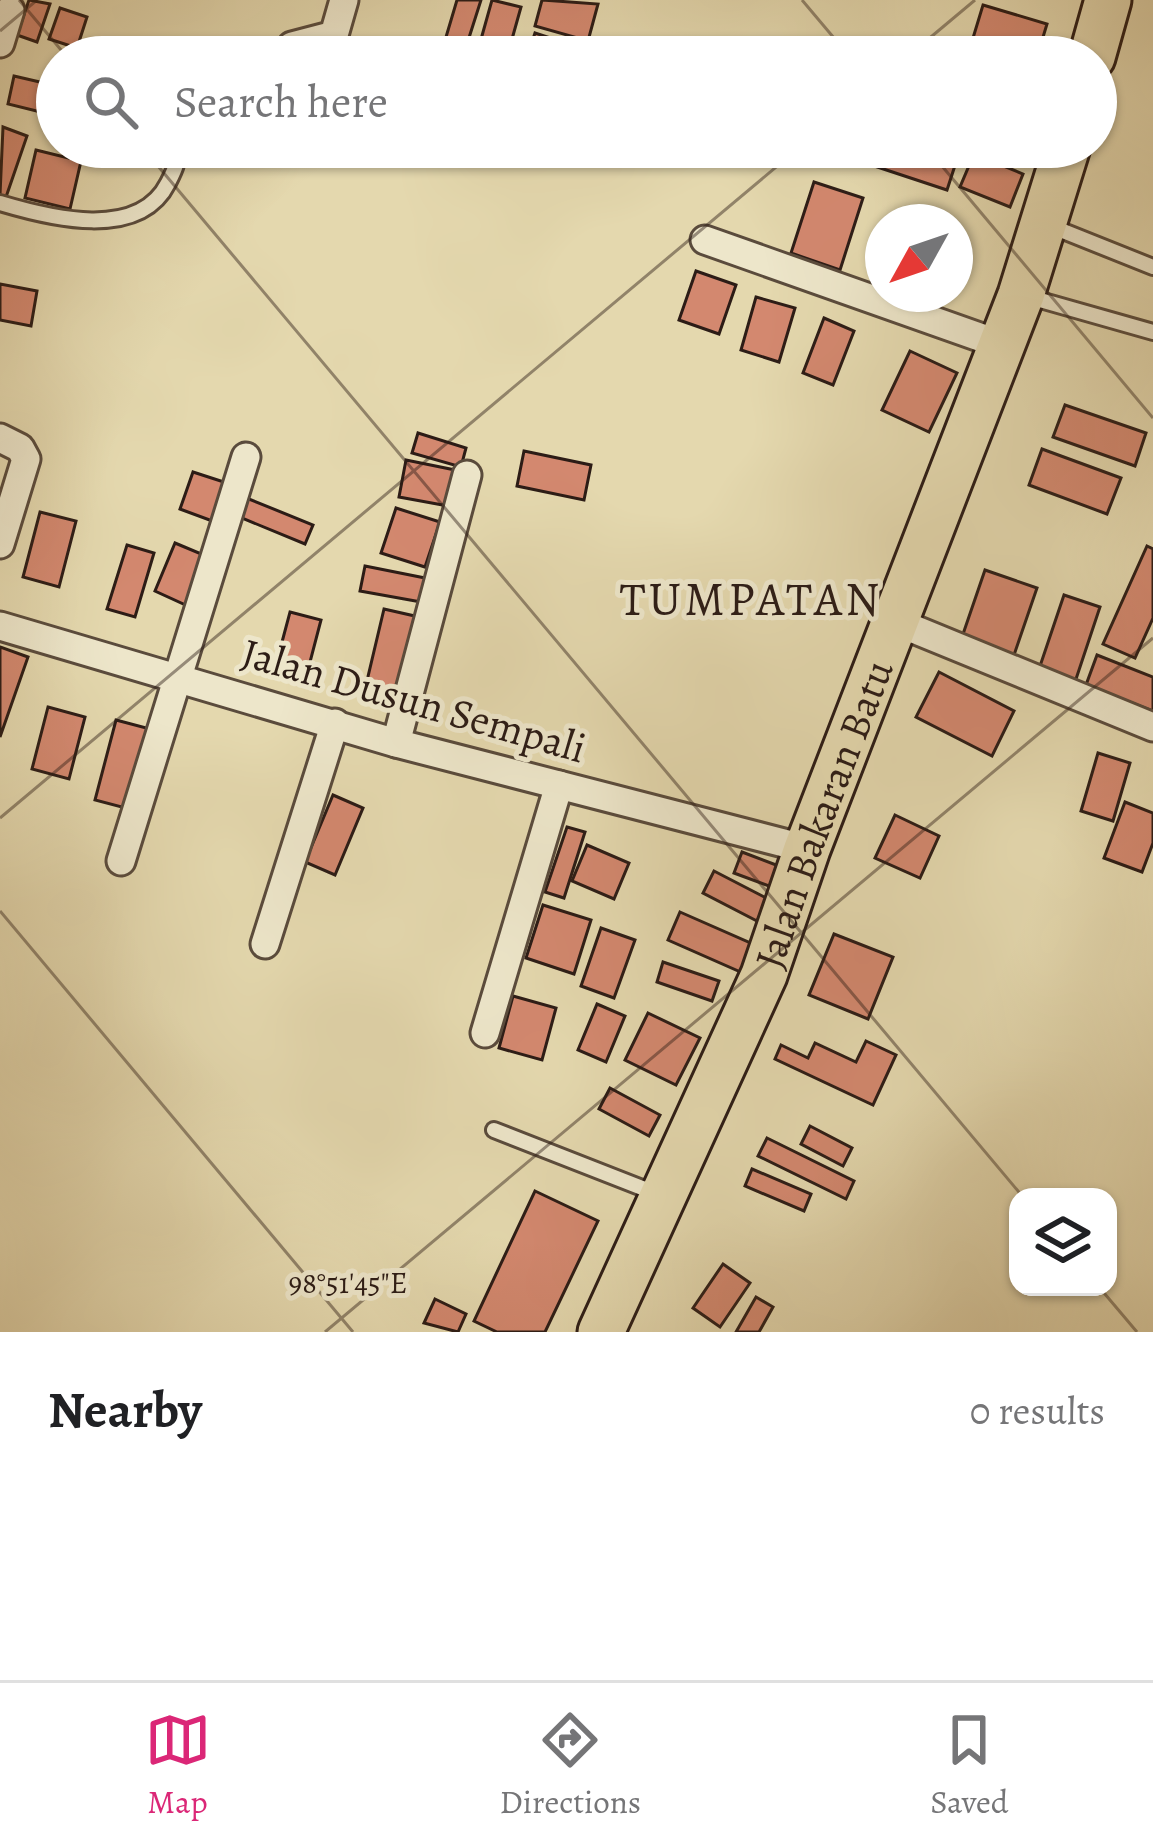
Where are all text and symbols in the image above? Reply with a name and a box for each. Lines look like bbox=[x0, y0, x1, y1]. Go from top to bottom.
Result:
search box bbox=[36, 36, 1117, 168]
icon: search bbox=[78, 69, 144, 135]
text: Search here bbox=[174, 71, 388, 133]
north arrow bbox=[865, 204, 973, 312]
district label: TUMPATAN bbox=[619, 566, 883, 632]
street label: Jalan Dusun Sempali bbox=[235, 624, 593, 776]
street label: Jalan Bakaran Batu bbox=[740, 651, 906, 976]
map controls bbox=[1009, 1188, 1117, 1296]
button: layers bbox=[1009, 1188, 1117, 1296]
text: 98°51'45"E bbox=[289, 1263, 407, 1303]
text: Nearby bbox=[48, 1375, 202, 1445]
text: 0 results bbox=[970, 1384, 1105, 1437]
tab: Map bbox=[145, 1707, 211, 1824]
tab: Directions bbox=[500, 1707, 641, 1824]
tab: Saved bbox=[930, 1707, 1008, 1824]

